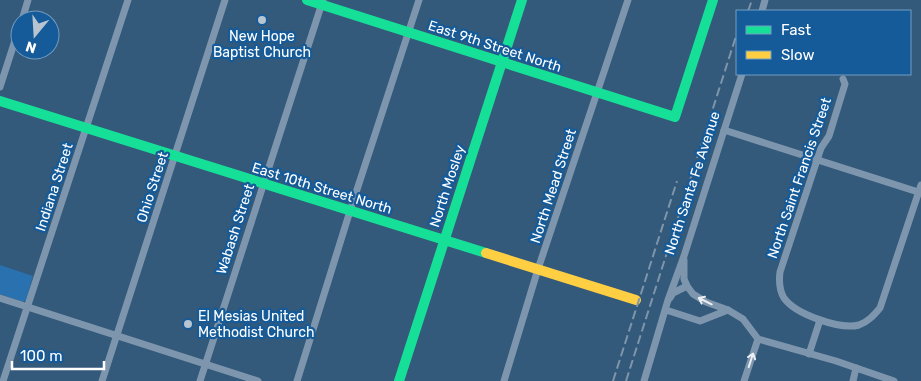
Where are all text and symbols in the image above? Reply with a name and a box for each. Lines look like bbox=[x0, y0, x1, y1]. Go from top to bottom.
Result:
north arrow bbox=[10, 10, 60, 60]
legend bbox=[736, 10, 911, 75]
marker: New Hope Baptist Church bbox=[256, 14, 268, 26]
street label: East 9th Street North bbox=[426, 17, 564, 76]
text: Fast bbox=[781, 21, 811, 39]
place label: New Hope Baptist Church bbox=[213, 28, 311, 61]
text: N bbox=[24, 37, 39, 57]
text: Slow bbox=[781, 46, 814, 64]
street label: North Saint Francis Street bbox=[764, 95, 835, 261]
street label: North Santa Fe Avenue bbox=[661, 109, 724, 257]
street label: North Mead Street bbox=[527, 126, 580, 246]
street label: Indiana Street bbox=[32, 140, 77, 233]
street label: North Mosley bbox=[426, 143, 469, 229]
street label: Ohio Street bbox=[133, 149, 172, 225]
street label: East 10th Street North bbox=[250, 159, 394, 218]
street label: Wabash Street bbox=[213, 181, 258, 277]
one-way arrow bbox=[698, 296, 713, 306]
place label: El Mesias United Methodist Church bbox=[198, 308, 314, 341]
marker: El Mesias United Methodist Church bbox=[182, 318, 194, 330]
scale bar bbox=[12, 338, 105, 370]
text: 100 m bbox=[20, 347, 62, 365]
one-way arrow bbox=[746, 352, 756, 368]

